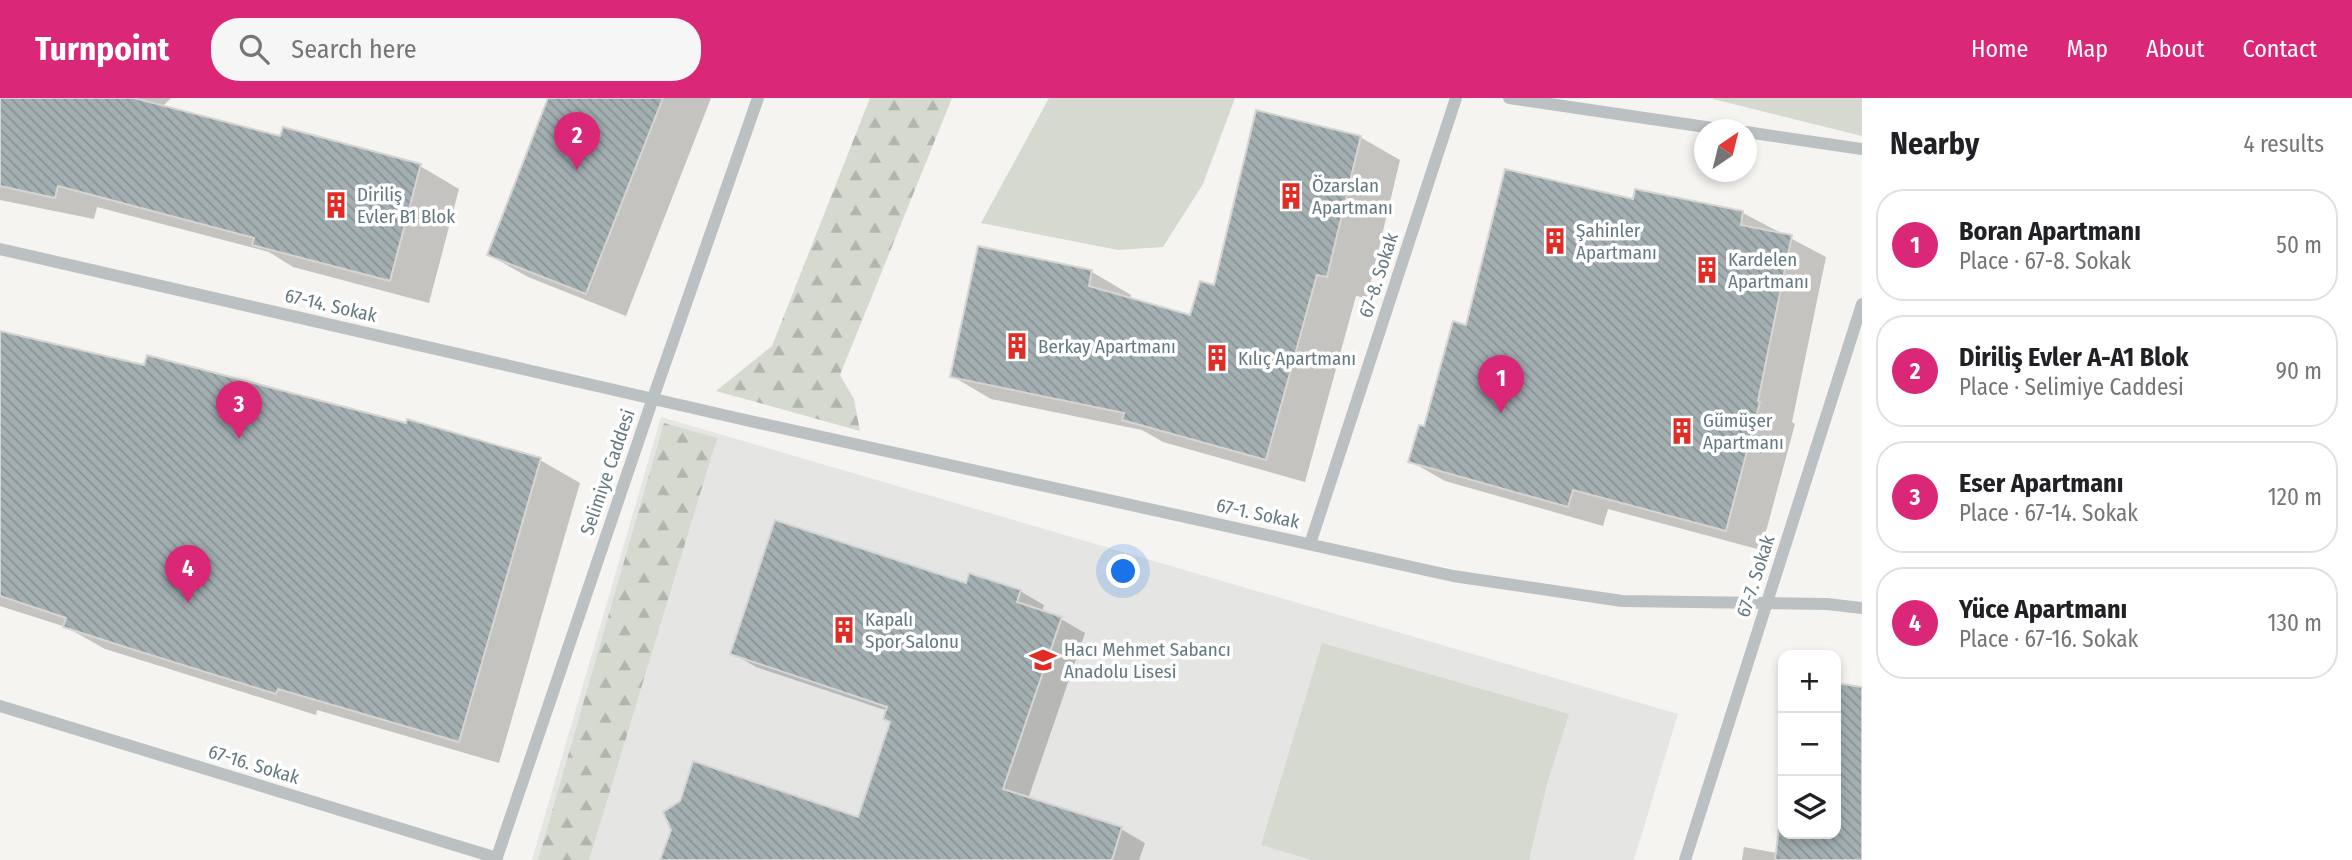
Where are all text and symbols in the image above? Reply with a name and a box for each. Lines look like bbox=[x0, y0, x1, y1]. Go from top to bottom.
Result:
search box bbox=[211, 18, 701, 81]
text: Turnpoint bbox=[35, 29, 169, 69]
icon: search bbox=[235, 30, 273, 68]
text: Search here bbox=[291, 34, 417, 65]
text: Home bbox=[1971, 35, 2028, 63]
text: Map bbox=[2066, 35, 2108, 63]
text: About bbox=[2146, 35, 2204, 63]
text: Contact bbox=[2242, 35, 2317, 63]
pin: 2 bbox=[554, 112, 600, 170]
north arrow bbox=[1694, 119, 1757, 182]
text: Nearby bbox=[1890, 126, 1979, 162]
text: 4 results bbox=[2243, 130, 2324, 158]
place label: Özarslan Apartmanı bbox=[1312, 174, 1393, 219]
building icon: Özarslan Apartmanı bbox=[1276, 181, 1306, 211]
place label: Diriliş Evler B1 Blok bbox=[357, 183, 455, 228]
building icon: Diriliş Evler B1 Blok bbox=[321, 190, 351, 220]
text: Boran Apartmanı bbox=[1959, 216, 2141, 247]
place label: Şahinler Apartmanı bbox=[1576, 219, 1657, 264]
building icon: Şahinler Apartmanı bbox=[1540, 226, 1570, 256]
street label: 67-8. Sokak bbox=[1354, 230, 1403, 321]
text: 1 bbox=[1910, 231, 1920, 259]
text: 50 m bbox=[2276, 231, 2322, 259]
text: Place · 67-8. Sokak bbox=[1959, 247, 2131, 275]
place label: Kardelen Apartmanı bbox=[1728, 248, 1809, 293]
building icon: Kardelen Apartmanı bbox=[1692, 255, 1722, 285]
street label: 67-14. Sokak bbox=[283, 284, 379, 327]
building icon: Berkay Apartmanı bbox=[1002, 331, 1032, 361]
place label: Berkay Apartmanı bbox=[1038, 335, 1176, 358]
text: Diriliş Evler A-A1 Blok bbox=[1959, 342, 2188, 373]
building icon: Kılıç Apartmanı bbox=[1202, 343, 1232, 373]
place label: Kılıç Apartmanı bbox=[1238, 347, 1356, 370]
pin: 1 bbox=[1478, 355, 1524, 413]
text: 2 bbox=[1910, 357, 1920, 385]
text: 90 m bbox=[2276, 357, 2322, 385]
text: Place · Selimiye Caddesi bbox=[1959, 373, 2184, 401]
pin: 3 bbox=[216, 381, 262, 439]
street label: Selimiye Caddesi bbox=[575, 406, 640, 538]
place label: Gümüşer Apartmanı bbox=[1703, 409, 1784, 454]
building icon: Gümüşer Apartmanı bbox=[1667, 416, 1697, 446]
text: Eser Apartmanı bbox=[1959, 468, 2123, 499]
text: 3 bbox=[1910, 483, 1920, 511]
text: 120 m bbox=[2268, 483, 2322, 511]
street label: 67-1. Sokak bbox=[1214, 493, 1302, 534]
text: Place · 67-14. Sokak bbox=[1959, 499, 2138, 527]
street label: 67-7. Sokak bbox=[1731, 532, 1780, 620]
pin: 4 bbox=[165, 545, 211, 603]
your location bbox=[1106, 554, 1140, 588]
text: Yüce Apartmanı bbox=[1959, 594, 2127, 625]
place label: Kapalı Spor Salonu bbox=[865, 608, 959, 653]
text: 4 bbox=[1909, 609, 1921, 637]
text: 130 m bbox=[2268, 609, 2322, 637]
building icon: Kapalı Spor Salonu bbox=[829, 615, 859, 645]
text: Place · 67-16. Sokak bbox=[1959, 625, 2138, 653]
place label: Hacı Mehmet Sabancı Anadolu Lisesi bbox=[1064, 638, 1231, 683]
school or university icon: Hacı Mehmet Sabancı Anadolu Lisesi bbox=[1028, 645, 1058, 675]
map controls bbox=[1778, 650, 1841, 839]
button: + bbox=[1778, 650, 1841, 713]
button: − bbox=[1778, 713, 1841, 776]
street label: 67-16. Sokak bbox=[206, 740, 302, 789]
button: layers bbox=[1778, 776, 1841, 839]

